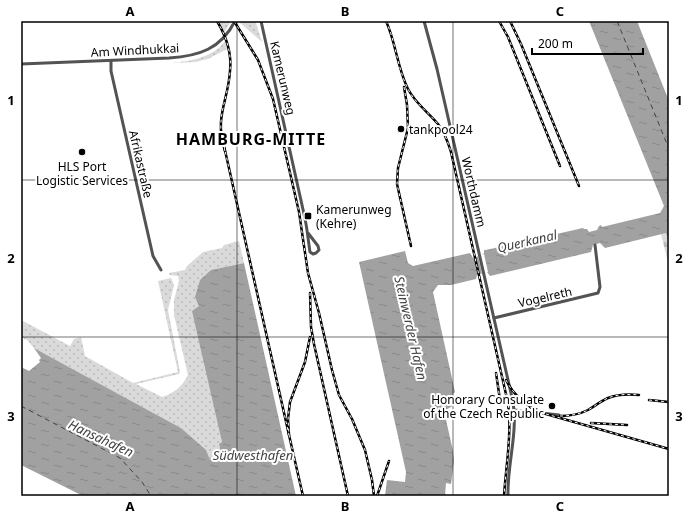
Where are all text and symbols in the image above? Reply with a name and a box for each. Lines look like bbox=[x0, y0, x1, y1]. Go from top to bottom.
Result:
text: A bbox=[126, 2, 135, 20]
text: B bbox=[341, 2, 349, 20]
text: C bbox=[556, 2, 564, 20]
scale bar bbox=[532, 30, 643, 56]
text: 200 m bbox=[538, 35, 573, 52]
street label: Am Windhukkai bbox=[90, 39, 180, 61]
street label: Kamerunweg bbox=[266, 39, 300, 117]
text: 1 bbox=[7, 91, 15, 109]
text: 1 bbox=[675, 91, 683, 109]
place label: tankpool24 bbox=[409, 121, 473, 138]
marker: tankpool24 bbox=[396, 124, 406, 134]
district label: HAMBURG-MITTE bbox=[176, 128, 326, 150]
street label: Afrikastraße bbox=[125, 129, 157, 200]
marker: HLS Port Logistic Services bbox=[77, 147, 87, 157]
street label: Worthdamm bbox=[458, 155, 490, 229]
place label: HLS Port Logistic Services bbox=[36, 158, 128, 189]
place label: Kamerunweg (Kehre) bbox=[316, 201, 392, 232]
marker: Kamerunweg (Kehre) bbox=[303, 211, 313, 221]
water label: Querkanal bbox=[495, 225, 559, 257]
text: 2 bbox=[7, 249, 15, 267]
text: 2 bbox=[675, 249, 683, 267]
water label: Steinwerder Hafen bbox=[390, 274, 432, 382]
street label: Vogelreth bbox=[516, 283, 574, 311]
place label: Honorary Consulate of the Czech Republic bbox=[423, 391, 544, 422]
marker: Honorary Consulate of the Czech Republic bbox=[547, 401, 557, 411]
text: 3 bbox=[7, 407, 15, 425]
text: 3 bbox=[675, 407, 683, 425]
water label: Hansahafen bbox=[66, 415, 136, 461]
water label: Südwesthafen bbox=[213, 446, 293, 464]
text: A bbox=[126, 497, 135, 515]
text: B bbox=[341, 497, 349, 515]
text: C bbox=[556, 497, 564, 515]

